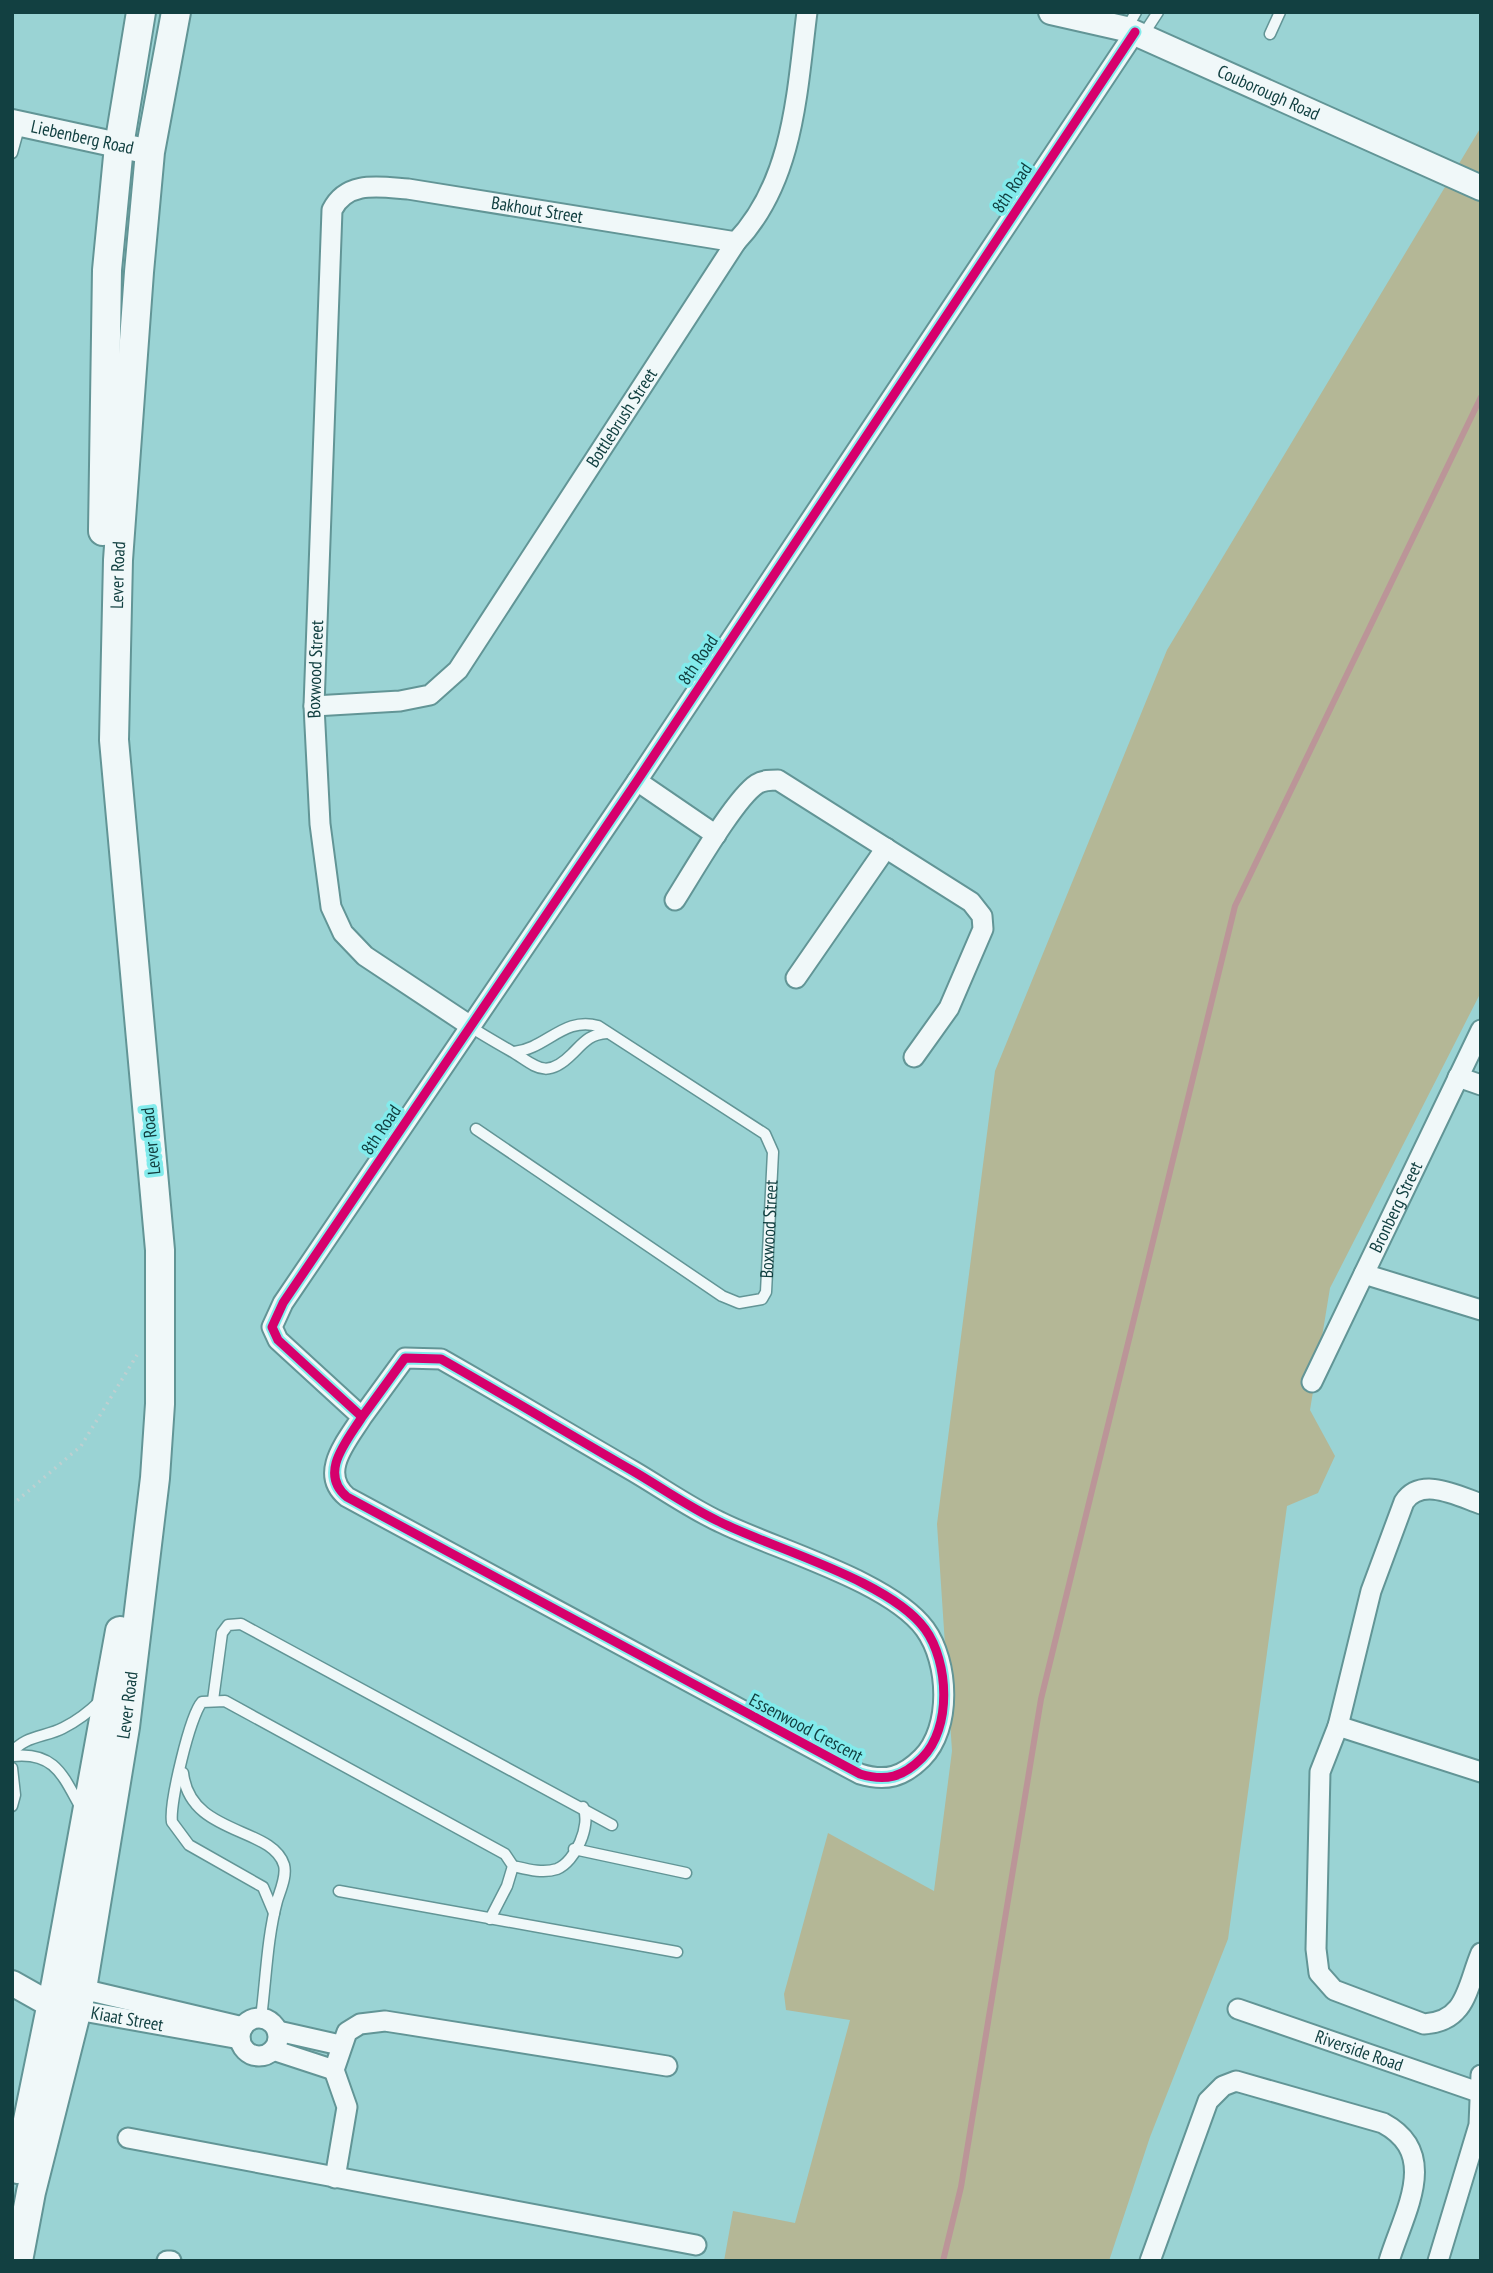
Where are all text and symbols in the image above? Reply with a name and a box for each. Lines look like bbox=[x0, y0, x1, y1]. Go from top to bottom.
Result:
street label: Couborough Road bbox=[1214, 59, 1323, 125]
street label: Liebenberg Road bbox=[29, 114, 136, 159]
street label: 8th Road bbox=[987, 158, 1037, 217]
street label: Bakhout Street bbox=[490, 191, 585, 228]
street label: Bottlebrush Street bbox=[581, 364, 662, 471]
street label: Lever Road bbox=[105, 540, 130, 609]
street label: Boxwood Street bbox=[302, 620, 328, 719]
street label: 8th Road bbox=[673, 630, 723, 689]
street label: 8th Road bbox=[356, 1100, 406, 1159]
street label: Lever Road bbox=[136, 1106, 165, 1176]
street label: Bronberg Street bbox=[1364, 1158, 1427, 1256]
street label: Boxwood Street bbox=[755, 1179, 783, 1279]
street label: Lever Road bbox=[111, 1670, 143, 1741]
street label: Essenwood Crescent bbox=[745, 1688, 867, 1767]
street label: Kiaat Street bbox=[89, 2001, 165, 2036]
street label: Riverside Road bbox=[1312, 2024, 1406, 2076]

